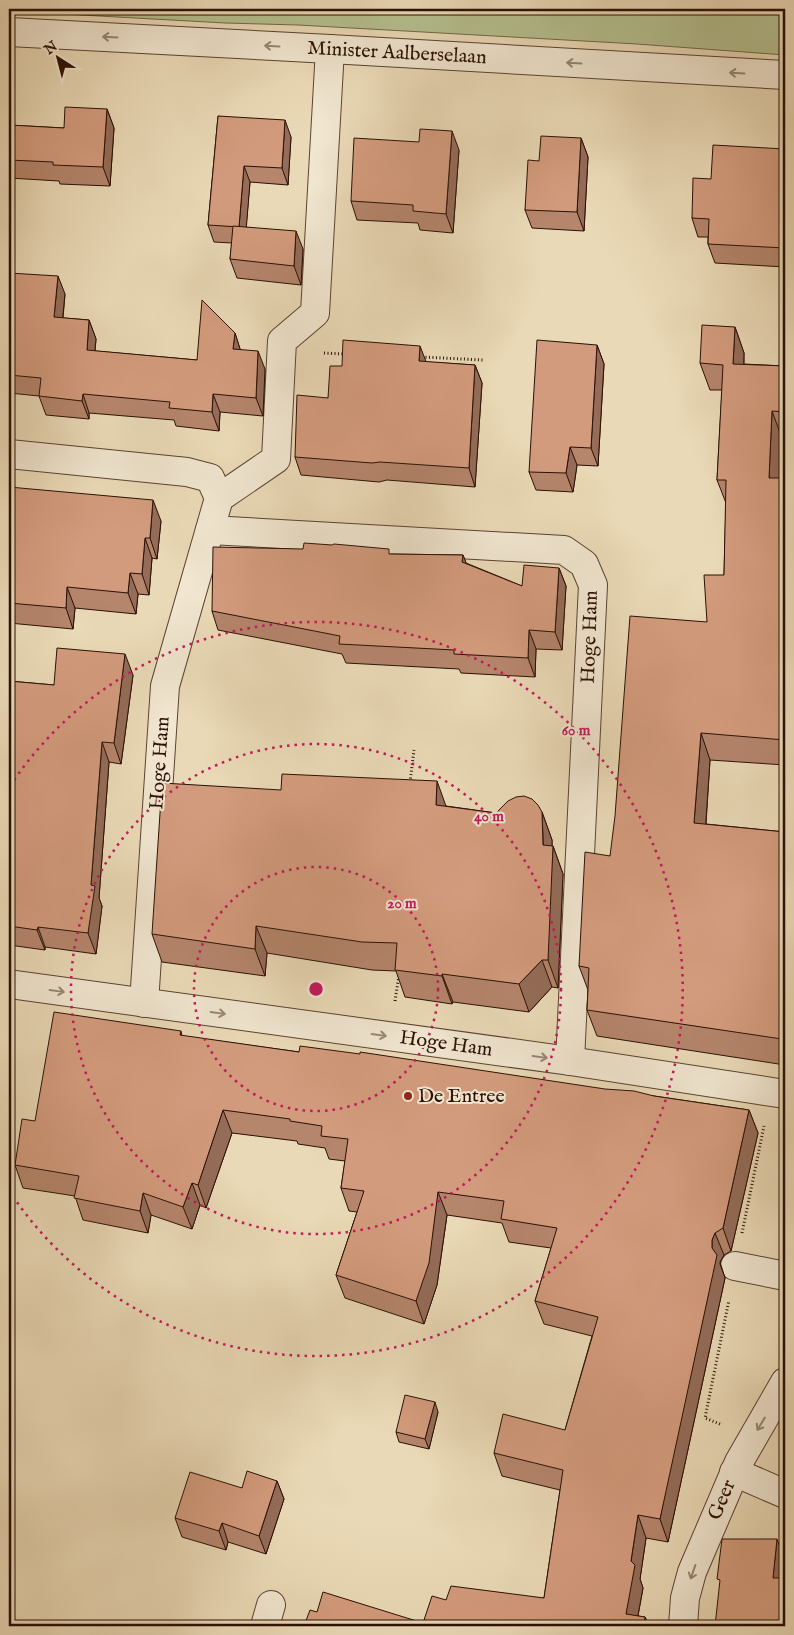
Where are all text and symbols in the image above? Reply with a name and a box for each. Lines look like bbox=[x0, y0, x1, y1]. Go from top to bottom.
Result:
north arrow bbox=[32, 32, 82, 82]
one-way arrow bbox=[102, 33, 118, 42]
street label: Minister Aalberselaan bbox=[307, 36, 488, 70]
text: N bbox=[40, 37, 61, 60]
one-way arrow bbox=[265, 41, 281, 50]
one-way arrow bbox=[567, 58, 583, 67]
one-way arrow bbox=[729, 68, 745, 77]
street label: Hoge Ham bbox=[576, 590, 604, 684]
street label: Hoge Ham bbox=[144, 716, 176, 810]
text: 60 m bbox=[562, 721, 591, 740]
text: 40 m bbox=[474, 807, 504, 826]
text: 20 m bbox=[387, 894, 417, 913]
centre of rings bbox=[307, 980, 325, 998]
one-way arrow bbox=[49, 986, 65, 996]
one-way arrow bbox=[210, 1008, 226, 1018]
street label: Hoge Ham bbox=[398, 1025, 494, 1063]
one-way arrow bbox=[371, 1030, 387, 1040]
one-way arrow bbox=[532, 1052, 548, 1062]
place label: De Entree bbox=[418, 1084, 505, 1109]
marker: De Entree bbox=[402, 1090, 414, 1102]
one-way arrow bbox=[755, 1417, 765, 1431]
street label: Geer bbox=[702, 1475, 742, 1524]
one-way arrow bbox=[687, 1563, 697, 1579]

